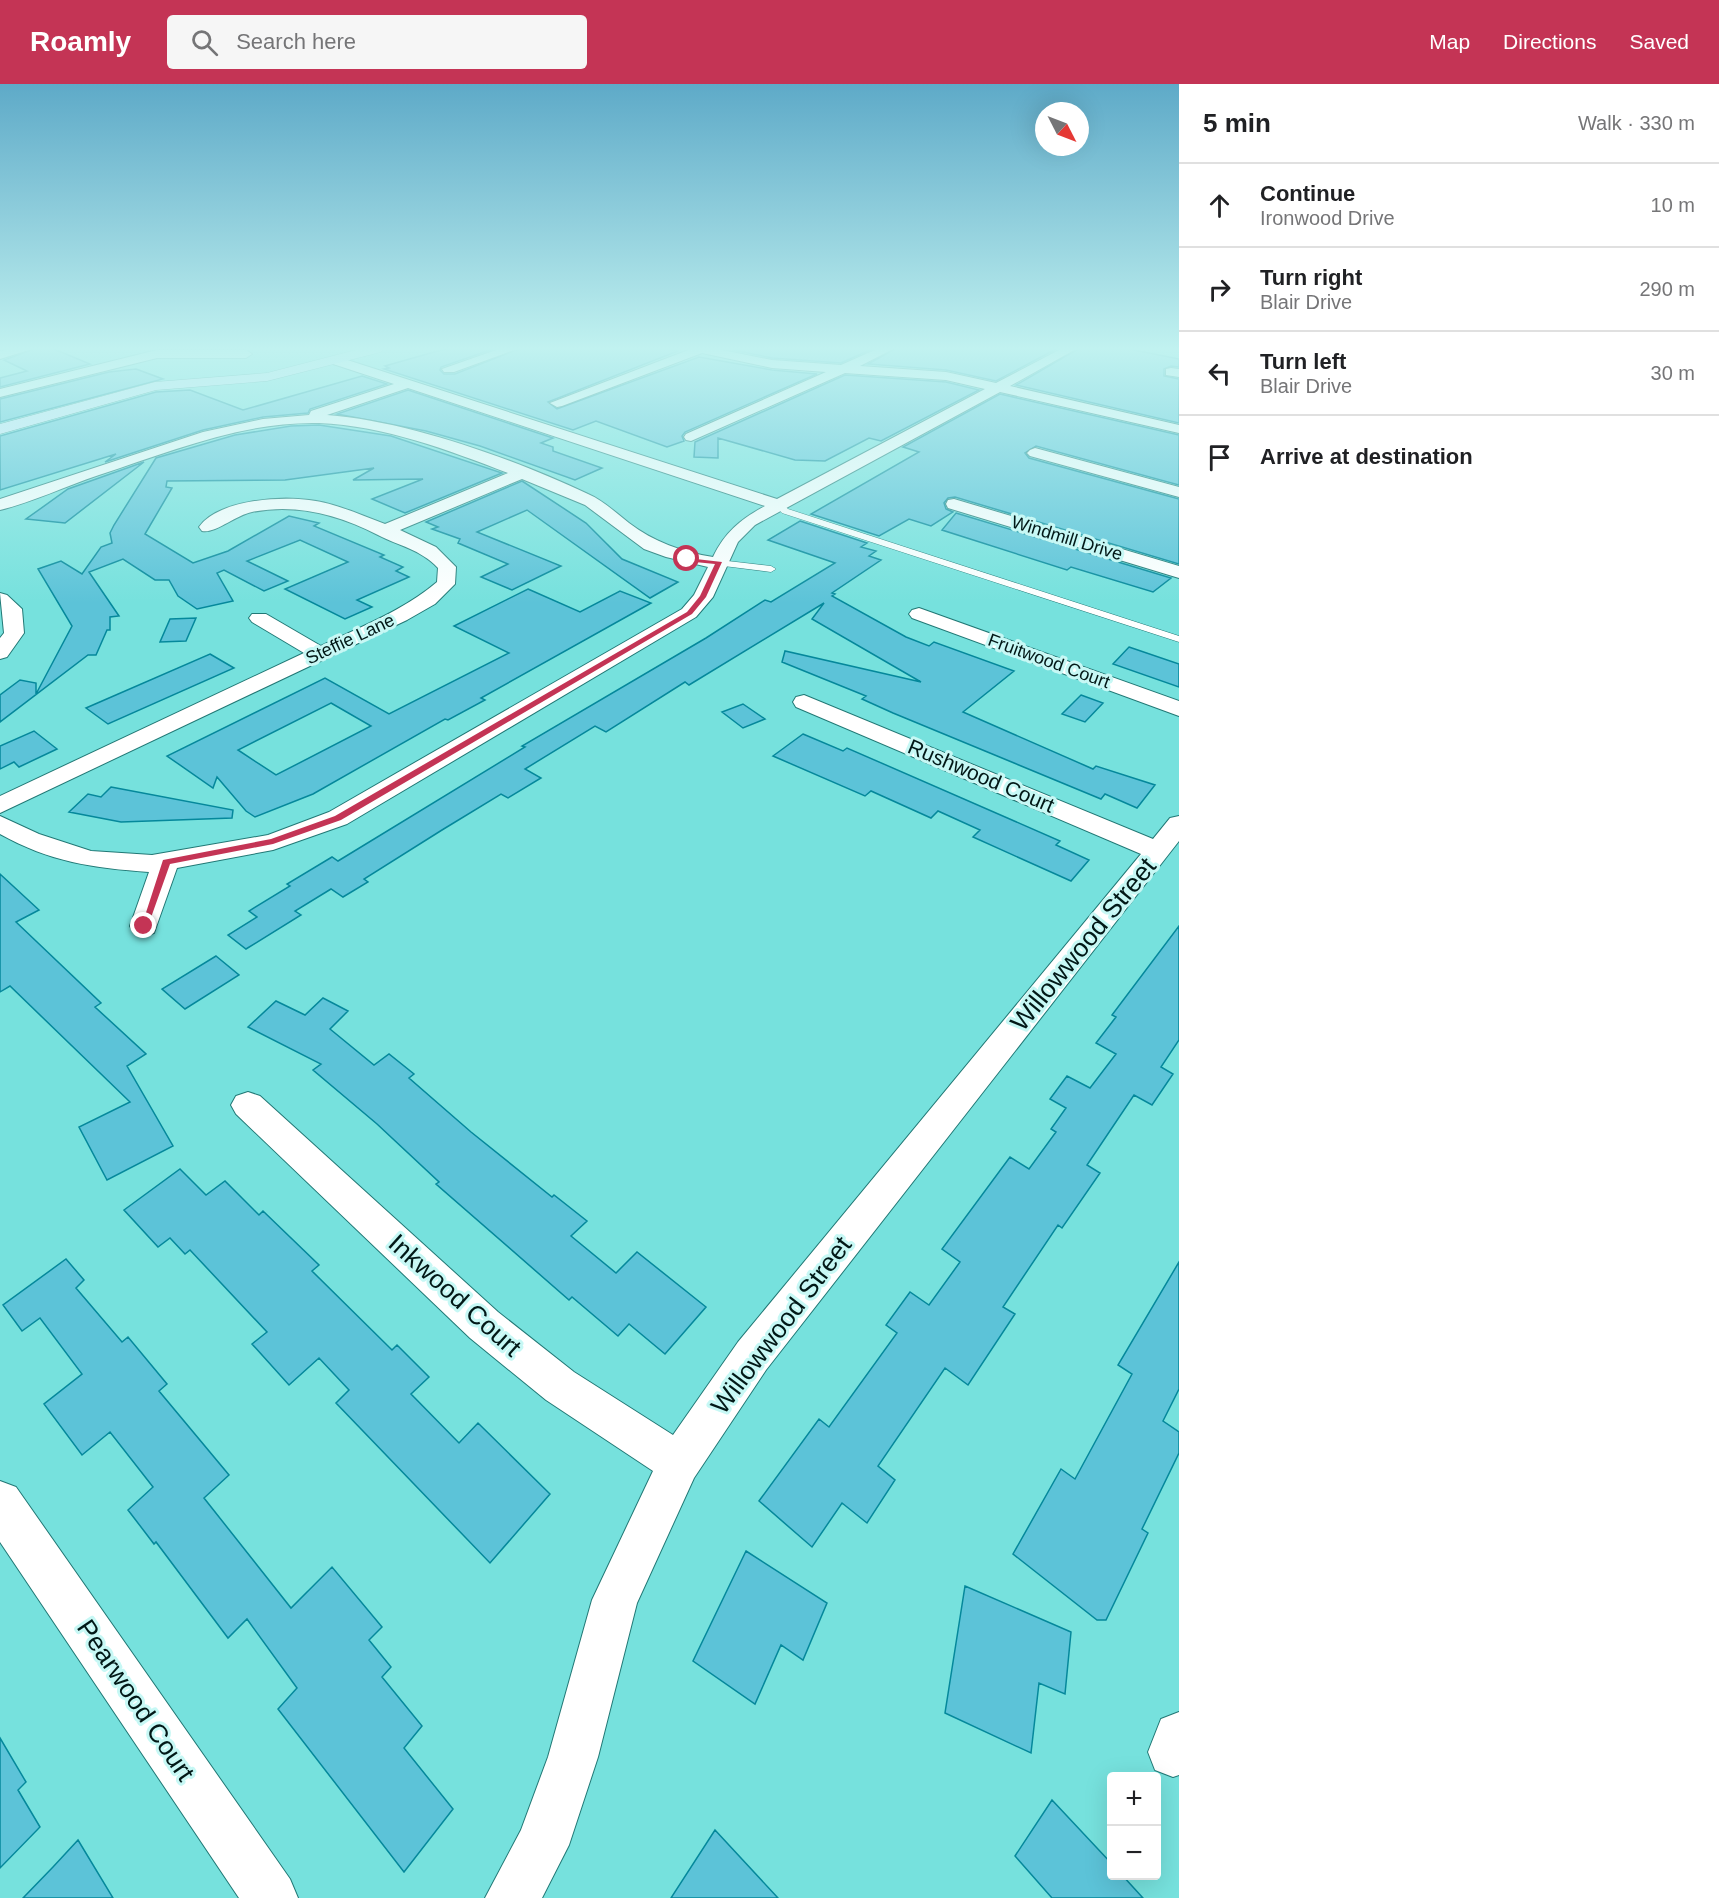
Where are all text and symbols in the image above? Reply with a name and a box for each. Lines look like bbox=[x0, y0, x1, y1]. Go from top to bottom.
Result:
search box bbox=[167, 15, 587, 69]
text: Roamly bbox=[30, 26, 131, 57]
icon: search bbox=[188, 26, 221, 59]
text: Search here bbox=[236, 29, 356, 54]
text: Map bbox=[1429, 30, 1470, 53]
text: Directions bbox=[1503, 30, 1596, 53]
text: Saved bbox=[1629, 30, 1689, 53]
north arrow bbox=[1035, 102, 1089, 156]
text: 5 min bbox=[1203, 108, 1271, 138]
text: Walk · 330 m bbox=[1578, 112, 1695, 134]
text: Continue bbox=[1260, 181, 1355, 206]
icon: ahead bbox=[1203, 189, 1236, 222]
text: 10 m bbox=[1651, 194, 1695, 216]
text: Ironwood Drive bbox=[1260, 207, 1395, 229]
text: Turn right bbox=[1260, 265, 1362, 290]
icon: right bbox=[1203, 273, 1236, 306]
text: 290 m bbox=[1639, 278, 1695, 300]
text: Blair Drive bbox=[1260, 291, 1352, 313]
text: Turn left bbox=[1260, 349, 1346, 374]
icon: left bbox=[1203, 357, 1236, 390]
text: 30 m bbox=[1651, 362, 1695, 384]
text: Blair Drive bbox=[1260, 375, 1352, 397]
icon: arrive bbox=[1203, 441, 1236, 474]
text: Arrive at destination bbox=[1260, 444, 1473, 469]
street label: Windmill Drive bbox=[1009, 512, 1125, 564]
route start bbox=[673, 545, 699, 571]
street label: Steffie Lane bbox=[302, 610, 398, 668]
street label: Fruitwood Court bbox=[985, 630, 1113, 692]
street label: Rushwood Court bbox=[905, 734, 1058, 817]
street label: Willowwood Street bbox=[1004, 851, 1162, 1037]
route end bbox=[130, 912, 156, 938]
street label: Inkwood Court bbox=[383, 1228, 528, 1363]
street label: Willowwood Street bbox=[705, 1230, 858, 1419]
street label: Pearwood Court bbox=[71, 1614, 201, 1787]
map controls bbox=[1107, 1772, 1161, 1880]
button: + bbox=[1107, 1772, 1161, 1826]
button: − bbox=[1107, 1826, 1161, 1880]

